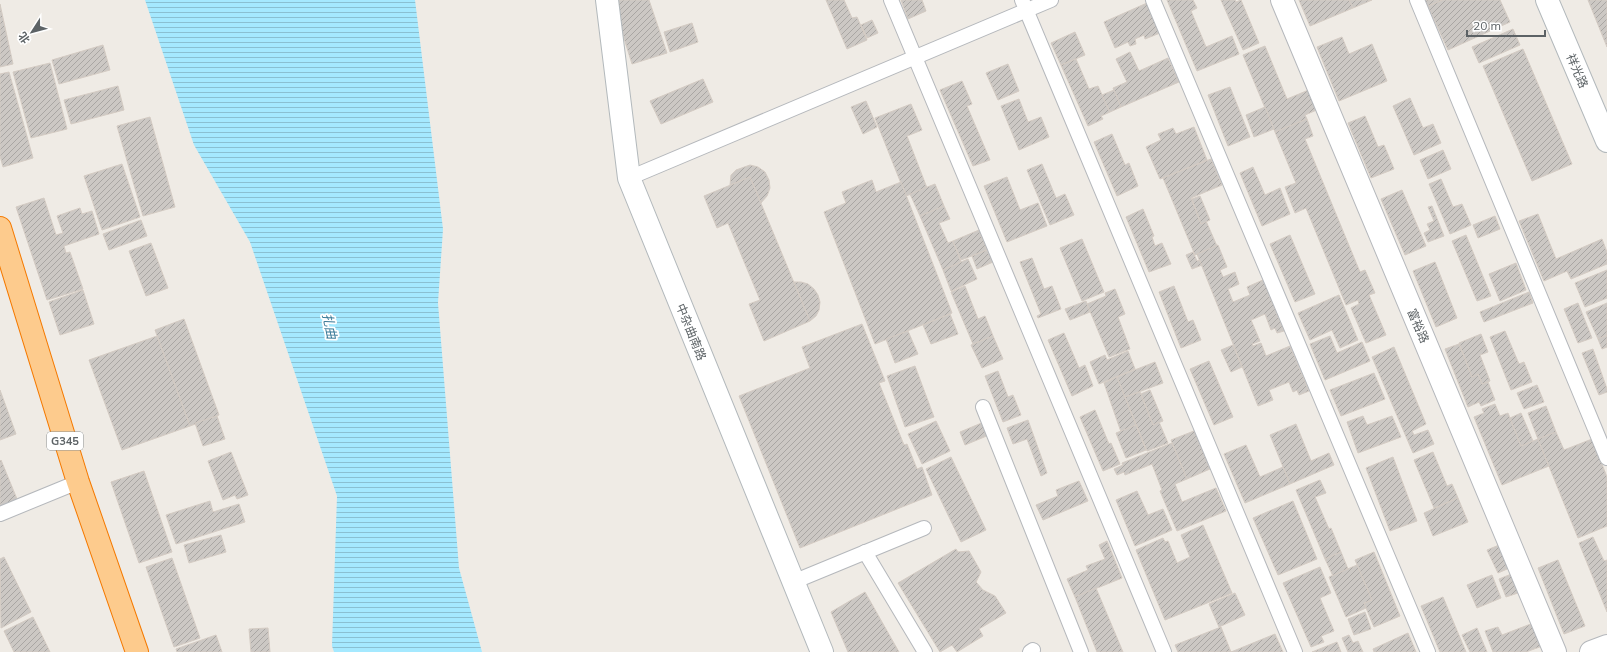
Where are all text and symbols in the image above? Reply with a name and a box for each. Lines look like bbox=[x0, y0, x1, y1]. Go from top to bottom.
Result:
north arrow bbox=[12, 12, 52, 52]
scale bar bbox=[1467, 12, 1545, 38]
text: 20 m bbox=[1473, 18, 1501, 33]
text: 北 bbox=[15, 29, 33, 46]
street label: 祥光路 bbox=[1564, 51, 1591, 90]
street label: 中杂曲南路 bbox=[673, 301, 710, 362]
street label: 富裕路 bbox=[1405, 306, 1432, 345]
water label: 扎曲 bbox=[319, 312, 341, 341]
road number: G345 bbox=[47, 432, 83, 450]

